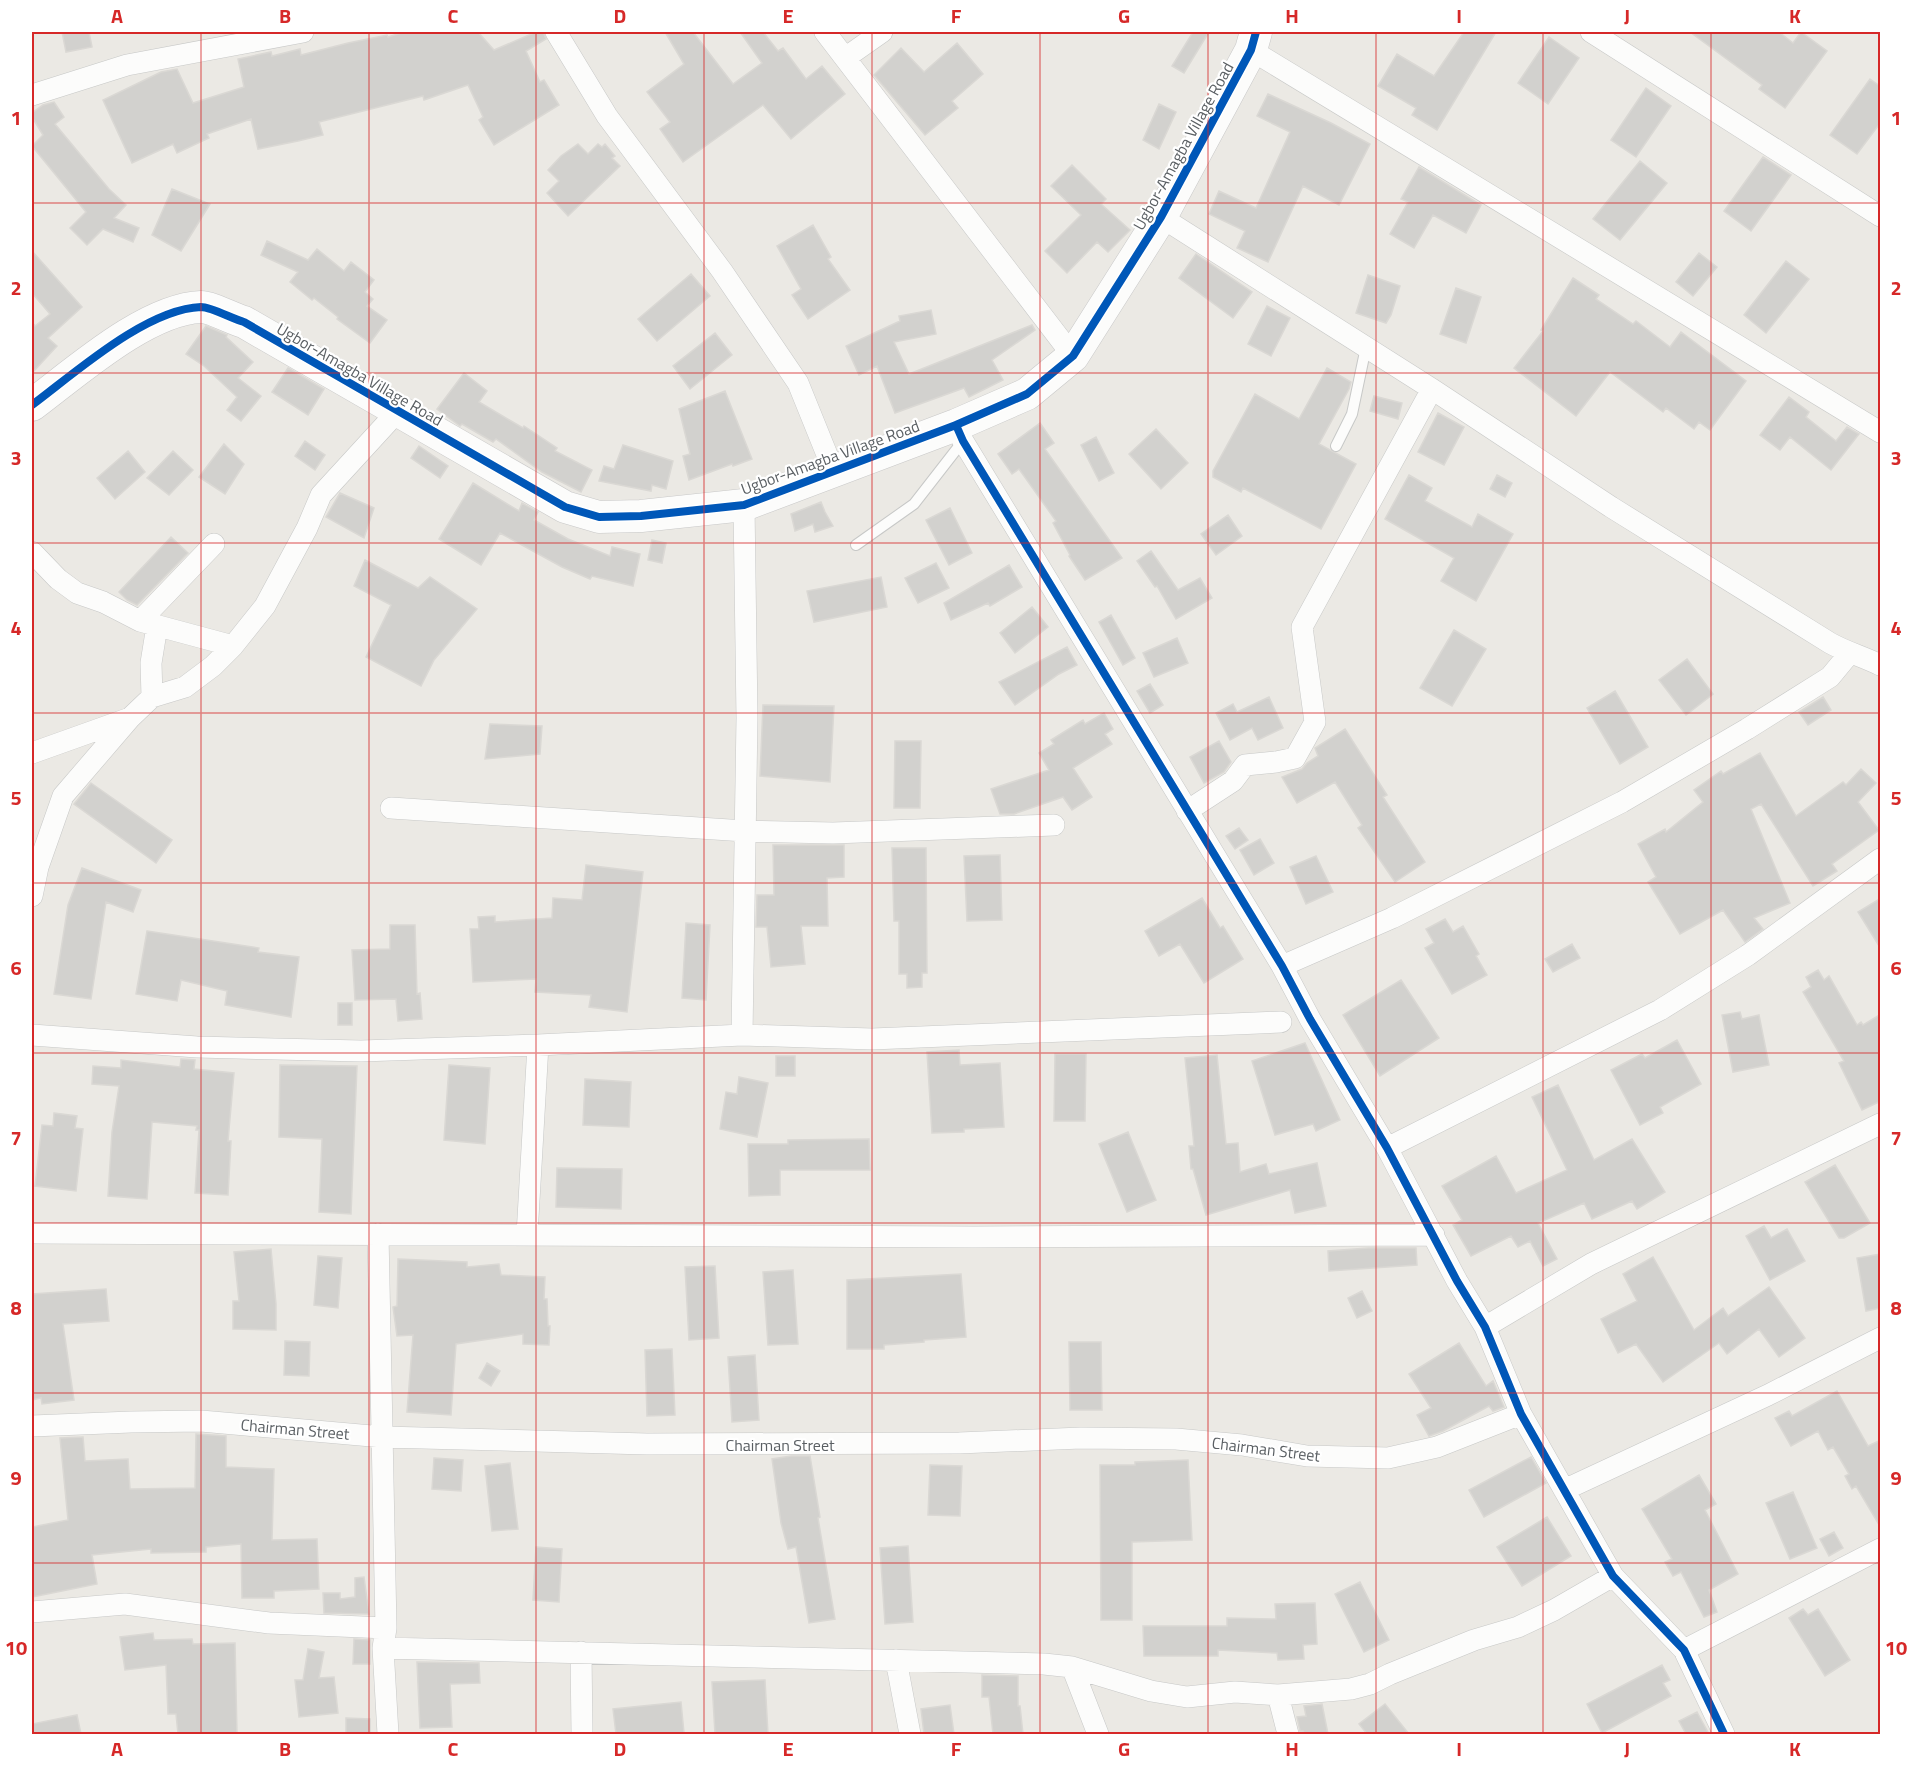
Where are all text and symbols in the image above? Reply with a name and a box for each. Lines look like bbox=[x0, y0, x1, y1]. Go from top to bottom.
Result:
text: A bbox=[111, 0, 123, 31]
text: B bbox=[279, 0, 291, 31]
text: C bbox=[448, 0, 459, 31]
text: D bbox=[614, 0, 626, 31]
text: E bbox=[782, 0, 794, 31]
text: F bbox=[951, 0, 962, 31]
text: G bbox=[1118, 0, 1130, 31]
text: H bbox=[1285, 0, 1299, 31]
text: I bbox=[1456, 0, 1462, 31]
text: J bbox=[1624, 0, 1630, 31]
text: K bbox=[1789, 0, 1801, 31]
street label: Ugbor-Amagba Village Road bbox=[1127, 58, 1239, 234]
text: 1 bbox=[10, 102, 22, 133]
text: 1 bbox=[1890, 102, 1902, 133]
text: 2 bbox=[10, 272, 22, 303]
text: 2 bbox=[1890, 272, 1902, 303]
street label: Ugbor-Amagba Village Road bbox=[272, 316, 448, 432]
street label: Ugbor-Amagba Village Road bbox=[737, 413, 923, 501]
text: 3 bbox=[10, 442, 22, 473]
text: 3 bbox=[1890, 442, 1902, 473]
text: 4 bbox=[10, 612, 22, 643]
text: 4 bbox=[1890, 612, 1902, 643]
text: 5 bbox=[10, 782, 22, 813]
text: 5 bbox=[1890, 782, 1902, 813]
text: 6 bbox=[10, 952, 22, 983]
text: 6 bbox=[1890, 952, 1902, 983]
text: 7 bbox=[10, 1122, 22, 1153]
text: 7 bbox=[1890, 1122, 1902, 1153]
text: 8 bbox=[10, 1292, 22, 1323]
text: 8 bbox=[1890, 1292, 1902, 1323]
street label: Chairman Street bbox=[240, 1412, 351, 1446]
street label: Chairman Street bbox=[1210, 1430, 1322, 1468]
street label: Chairman Street bbox=[725, 1433, 835, 1457]
text: 9 bbox=[10, 1462, 22, 1493]
text: 9 bbox=[1890, 1462, 1902, 1493]
text: 10 bbox=[5, 1632, 27, 1663]
text: 10 bbox=[1885, 1632, 1907, 1663]
text: A bbox=[111, 1733, 123, 1764]
text: B bbox=[279, 1733, 291, 1764]
text: C bbox=[448, 1733, 459, 1764]
text: D bbox=[614, 1733, 626, 1764]
text: E bbox=[782, 1733, 794, 1764]
text: F bbox=[951, 1733, 962, 1764]
text: G bbox=[1118, 1733, 1130, 1764]
text: H bbox=[1285, 1733, 1299, 1764]
text: I bbox=[1456, 1733, 1462, 1764]
text: J bbox=[1624, 1733, 1630, 1764]
text: K bbox=[1789, 1733, 1801, 1764]

